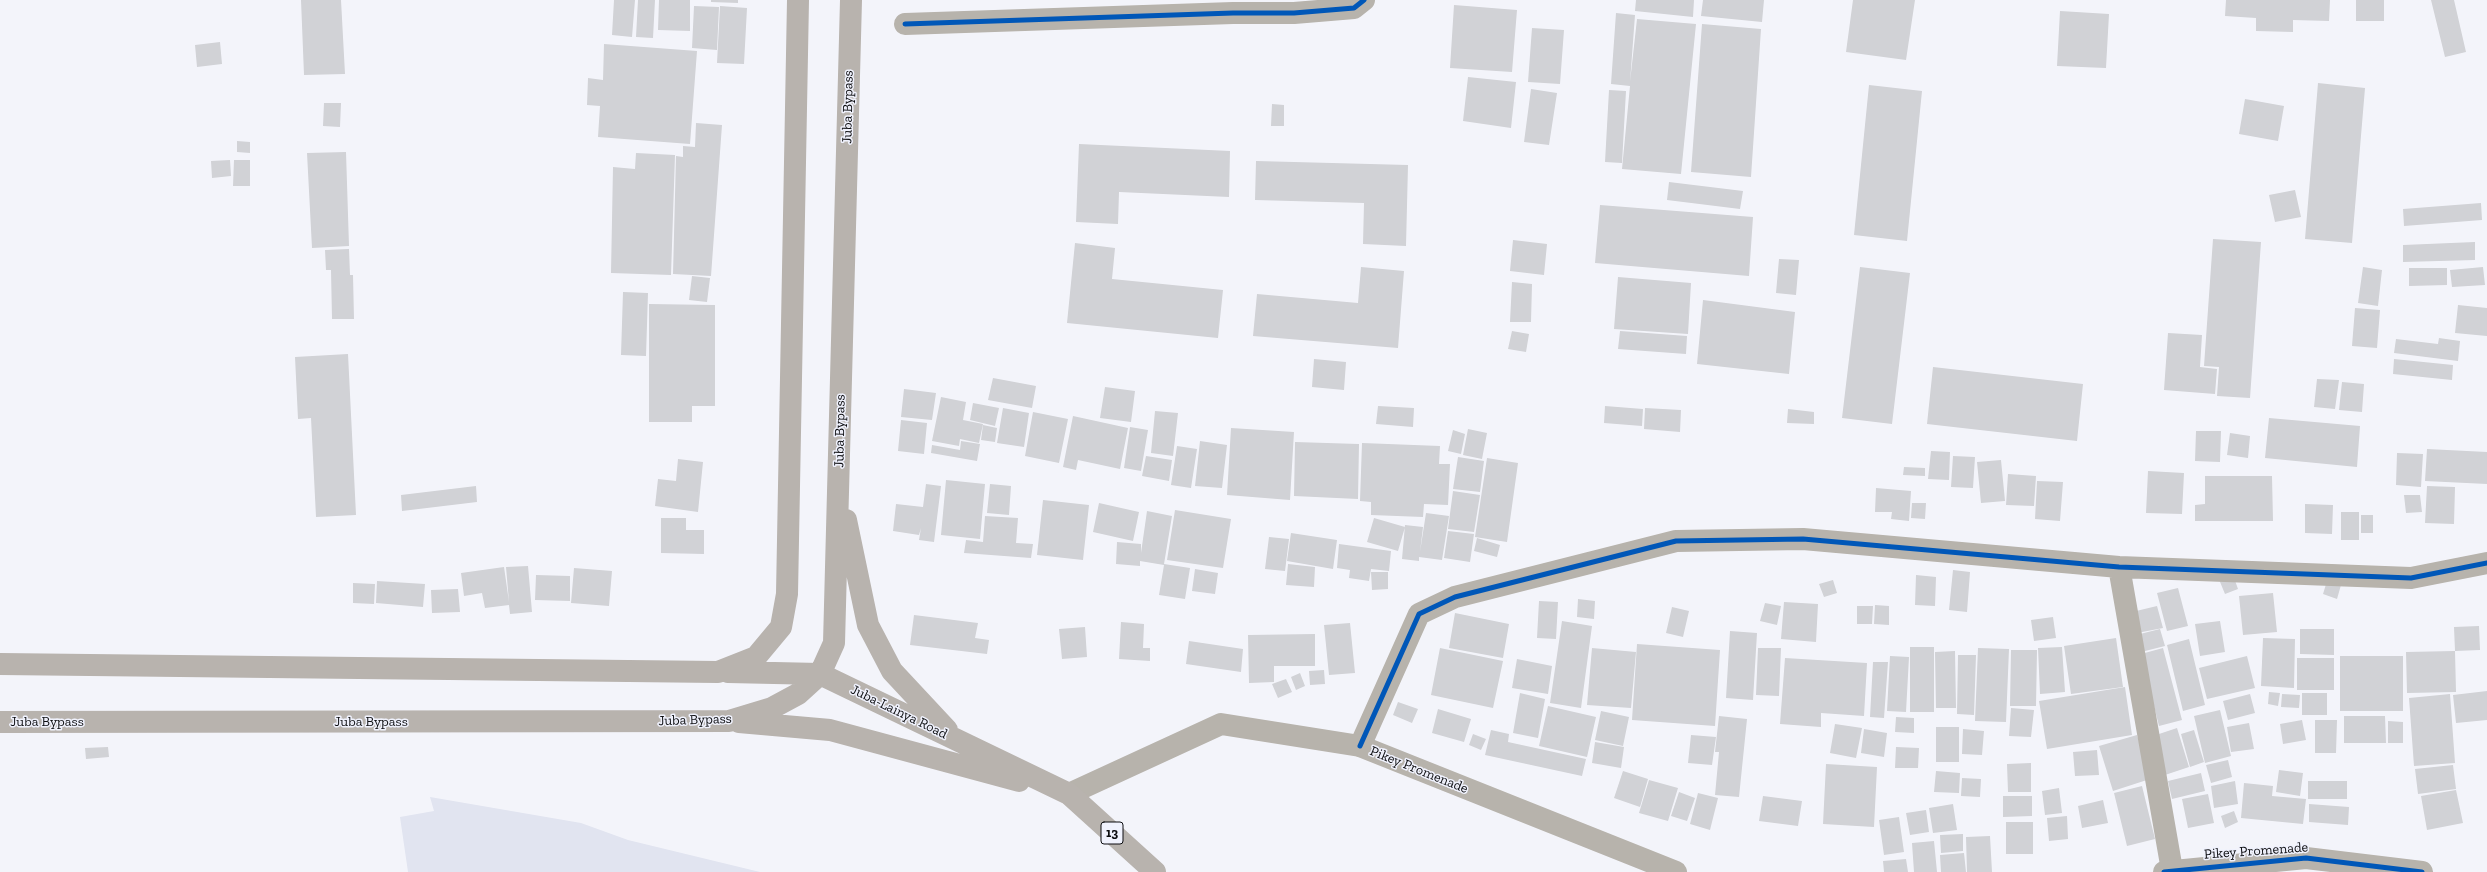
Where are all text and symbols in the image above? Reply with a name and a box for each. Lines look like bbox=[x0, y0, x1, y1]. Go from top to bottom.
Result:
street label: Juba Bypass bbox=[839, 70, 857, 144]
street label: Juba Bypass bbox=[831, 394, 849, 468]
street label: Juba-Lainya Road bbox=[848, 681, 950, 743]
street label: Juba Bypass bbox=[658, 710, 732, 730]
street label: Juba Bypass bbox=[10, 714, 84, 730]
street label: Juba Bypass bbox=[334, 714, 408, 730]
street label: Pikey Promenade bbox=[1367, 743, 1471, 797]
road number: 13 bbox=[1101, 822, 1123, 844]
street label: Pikey Promenade bbox=[2203, 839, 2309, 863]

